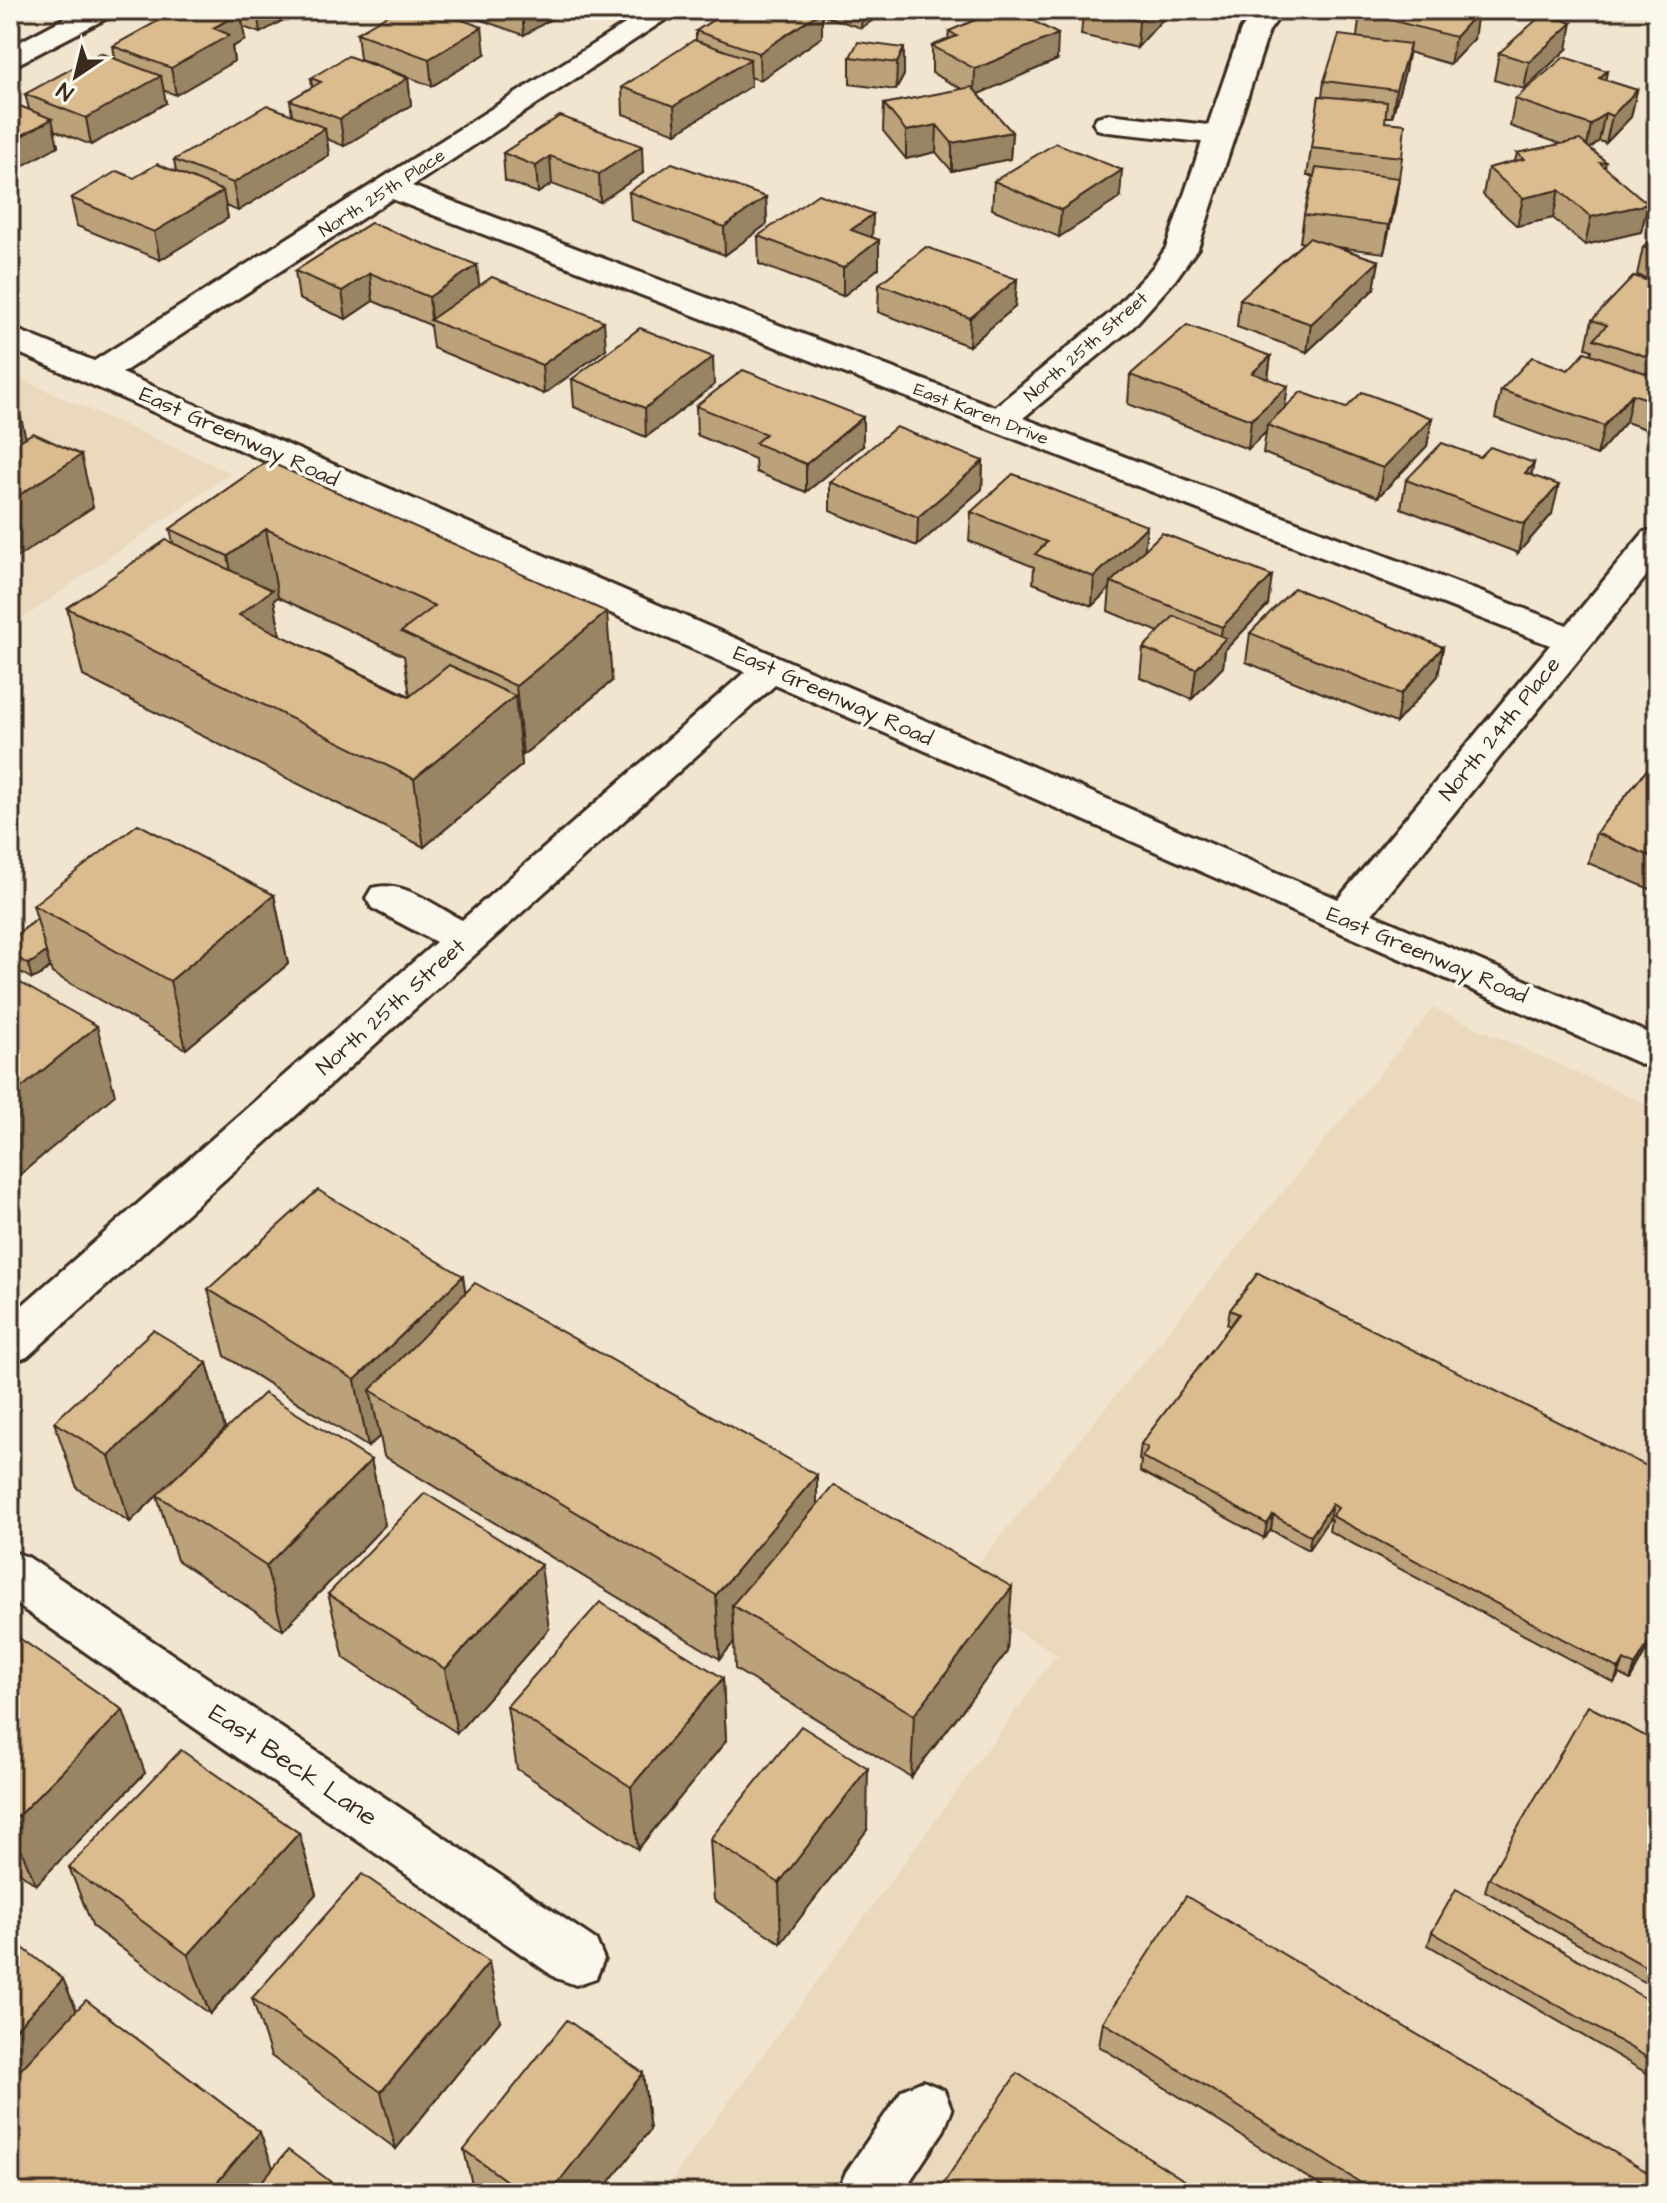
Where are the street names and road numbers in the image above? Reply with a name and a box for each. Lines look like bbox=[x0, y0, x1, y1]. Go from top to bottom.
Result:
street label: North 25th Place bbox=[314, 143, 450, 243]
street label: North 25th Street bbox=[1019, 286, 1154, 408]
street label: East Karen Drive bbox=[910, 377, 1052, 451]
street label: East Greenway Road bbox=[134, 379, 344, 496]
street label: East Greenway Road bbox=[728, 638, 938, 755]
street label: North 24th Place bbox=[1432, 650, 1568, 808]
street label: East Greenway Road bbox=[1321, 899, 1532, 1012]
street label: North 25th Street bbox=[309, 931, 473, 1083]
street label: East Beck Lane bbox=[202, 1695, 384, 1835]

